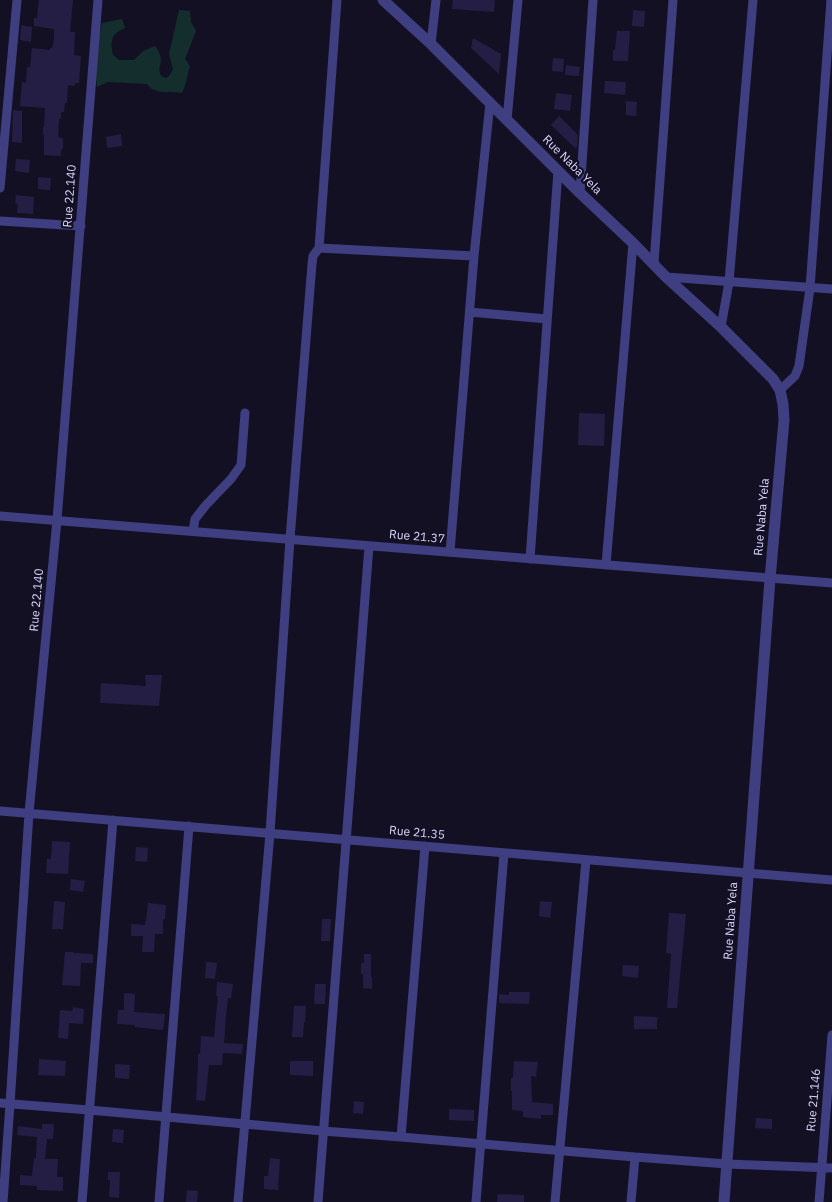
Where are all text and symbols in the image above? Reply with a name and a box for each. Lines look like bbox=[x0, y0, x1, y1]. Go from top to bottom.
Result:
street label: Rue Naba Yela bbox=[539, 132, 605, 198]
street label: Rue 22.140 bbox=[61, 164, 79, 228]
street label: Rue Naba Yela bbox=[751, 478, 773, 556]
street label: Rue 21.37 bbox=[388, 527, 446, 547]
street label: Rue 22.140 bbox=[27, 568, 47, 632]
street label: Rue 21.35 bbox=[388, 823, 446, 843]
street label: Rue Naba Yela bbox=[721, 882, 741, 960]
street label: Rue 21.146 bbox=[804, 1068, 824, 1132]

